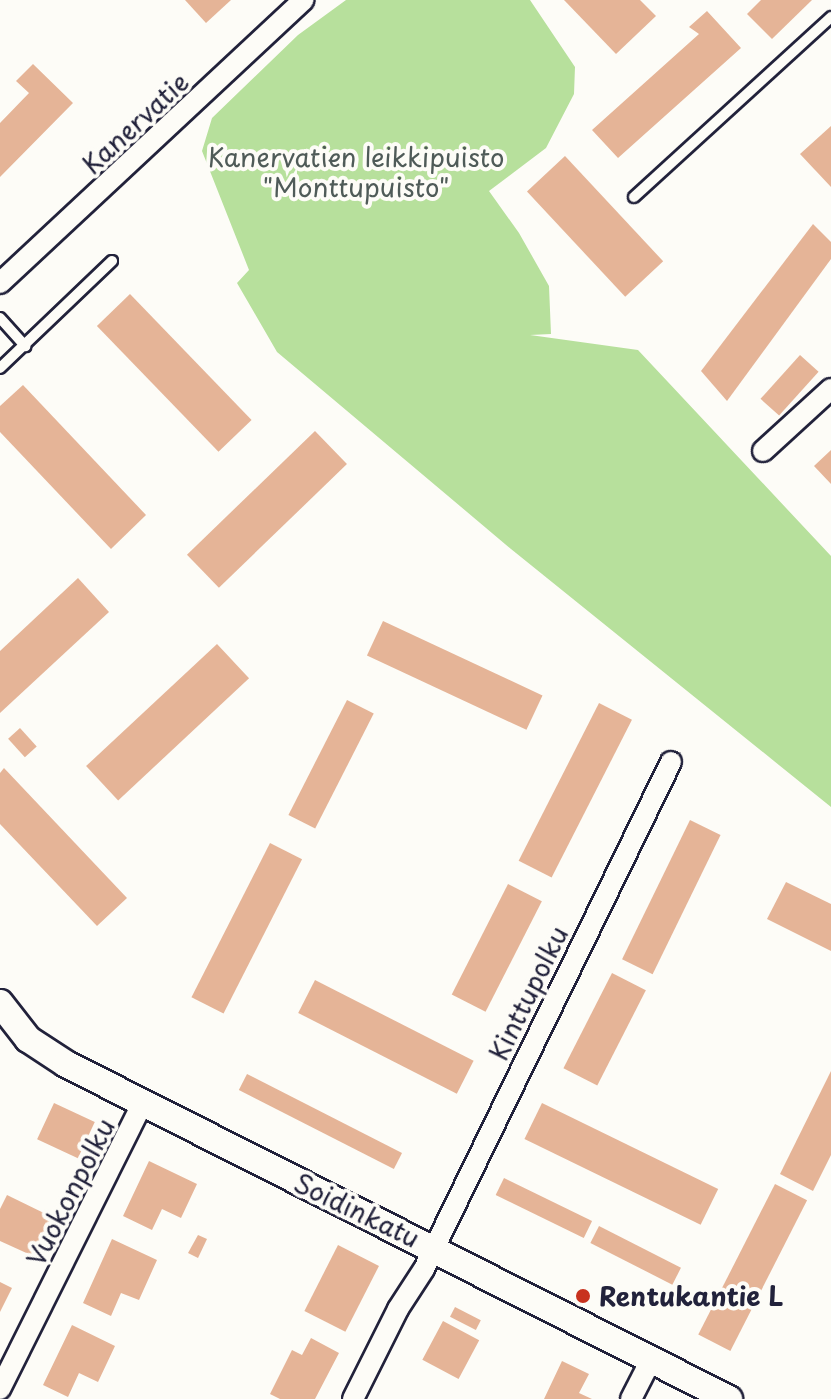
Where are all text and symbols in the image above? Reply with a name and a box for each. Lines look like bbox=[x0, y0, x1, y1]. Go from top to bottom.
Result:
street label: Kanervatie bbox=[75, 66, 195, 180]
park label: Kanervatien leikkipuisto "Monttupuisto" bbox=[207, 141, 505, 202]
street label: Kinttupolku bbox=[482, 921, 574, 1065]
street label: Vuokonpolku bbox=[19, 1113, 121, 1271]
street label: Soidinkatu bbox=[289, 1166, 425, 1254]
place label: Rentukantie L bbox=[599, 1280, 785, 1312]
marker: Rentukantie L bbox=[574, 1287, 592, 1305]

